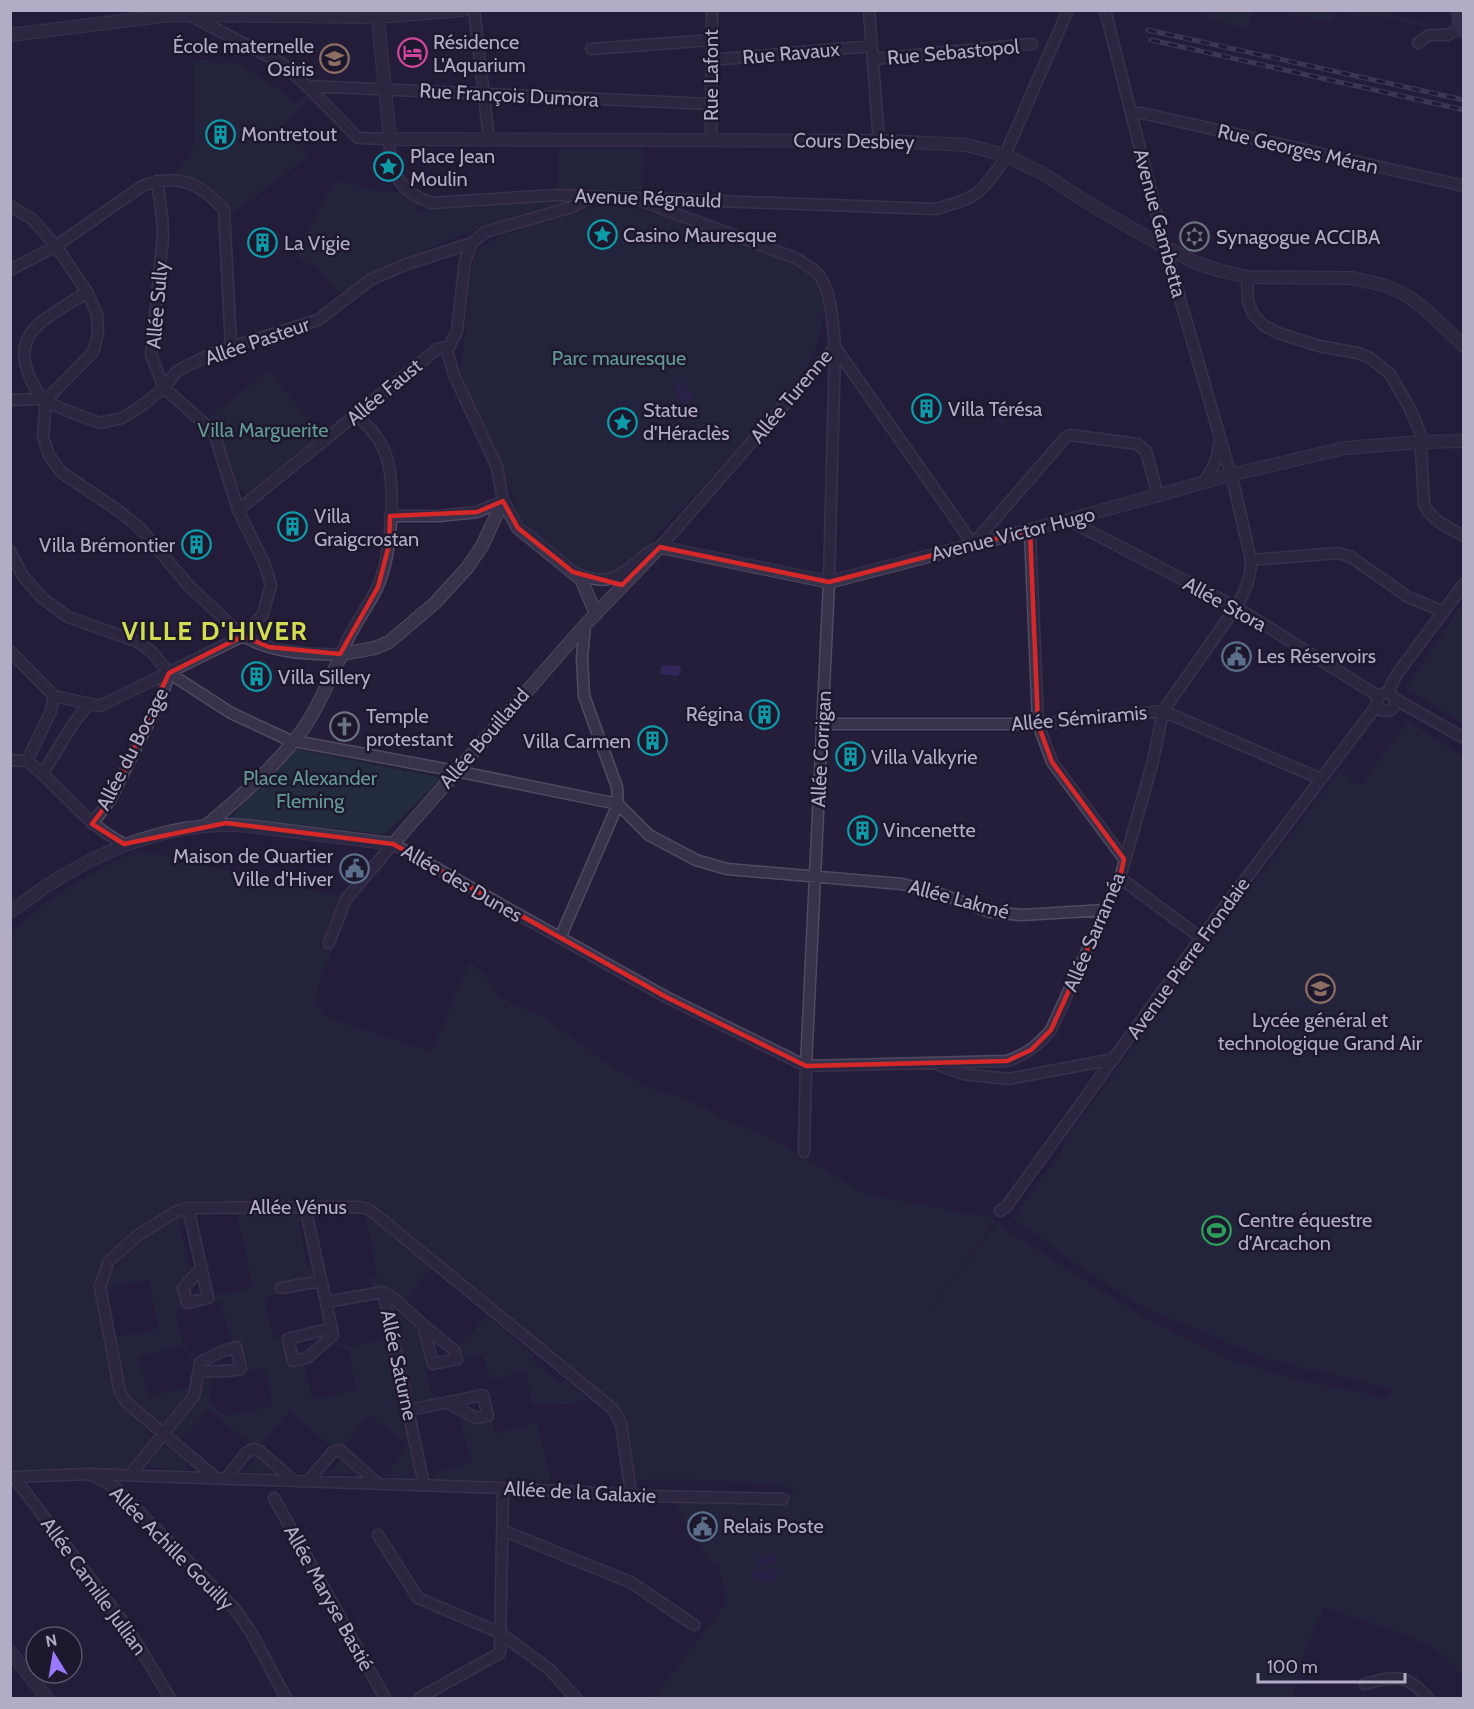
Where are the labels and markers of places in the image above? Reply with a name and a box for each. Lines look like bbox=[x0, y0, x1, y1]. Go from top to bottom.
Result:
place label: Résidence L'Aquarium bbox=[433, 30, 526, 77]
place label: École maternelle Osiris bbox=[173, 34, 314, 81]
hotel icon: Résidence L'Aquarium bbox=[396, 37, 428, 69]
school or university icon: École maternelle Osiris bbox=[319, 42, 351, 74]
building icon: Montretout bbox=[204, 118, 236, 150]
place label: Montretout bbox=[241, 122, 337, 146]
place label: Place Jean Moulin bbox=[410, 144, 495, 191]
place icon: Place Jean Moulin bbox=[373, 151, 405, 183]
place icon: Casino Mauresque bbox=[586, 219, 618, 251]
synagogue icon: Synagogue ACCIBA bbox=[1179, 221, 1211, 253]
place label: Casino Mauresque bbox=[623, 223, 777, 247]
place label: Synagogue ACCIBA bbox=[1216, 225, 1381, 249]
building icon: La Vigie bbox=[247, 227, 279, 259]
place label: La Vigie bbox=[284, 231, 350, 255]
building icon: Villa Térésa bbox=[911, 393, 943, 425]
place label: Villa Térésa bbox=[948, 397, 1043, 421]
place label: Statue d'Héraclès bbox=[643, 398, 730, 445]
place icon: Statue d'Héraclès bbox=[606, 406, 638, 438]
place label: Villa Graigcrostan bbox=[314, 504, 419, 551]
building icon: Villa Graigcrostan bbox=[277, 511, 309, 543]
building icon: Villa Brémontier bbox=[180, 529, 212, 561]
place label: Villa Brémontier bbox=[39, 533, 176, 557]
public building icon: Les Réservoirs bbox=[1220, 640, 1252, 672]
place label: Les Réservoirs bbox=[1257, 644, 1376, 668]
building icon: Villa Sillery bbox=[241, 661, 273, 693]
place label: Villa Sillery bbox=[278, 665, 371, 689]
building icon: Régina bbox=[748, 698, 780, 730]
place label: Régina bbox=[686, 702, 743, 726]
place label: Temple protestant bbox=[366, 704, 454, 751]
church icon: Temple protestant bbox=[329, 711, 361, 743]
building icon: Villa Carmen bbox=[636, 725, 668, 757]
place label: Villa Carmen bbox=[523, 729, 631, 753]
building icon: Villa Valkyrie bbox=[834, 741, 866, 773]
place label: Villa Valkyrie bbox=[871, 745, 977, 769]
building icon: Vincenette bbox=[846, 814, 878, 846]
place label: Vincenette bbox=[883, 818, 976, 842]
place label: Maison de Quartier Ville d'Hiver bbox=[173, 844, 334, 891]
public building icon: Maison de Quartier Ville d'Hiver bbox=[338, 852, 370, 884]
school or university icon: Lycée général et technologique Grand Air bbox=[1304, 973, 1336, 1005]
place label: Lycée général et technologique Grand Air bbox=[1218, 1008, 1423, 1055]
place label: Centre équestre d’Arcachon bbox=[1238, 1208, 1372, 1255]
sports icon: Centre équestre d’Arcachon bbox=[1201, 1215, 1233, 1247]
public building icon: Relais Poste bbox=[686, 1510, 718, 1542]
place label: Relais Poste bbox=[723, 1514, 824, 1538]

